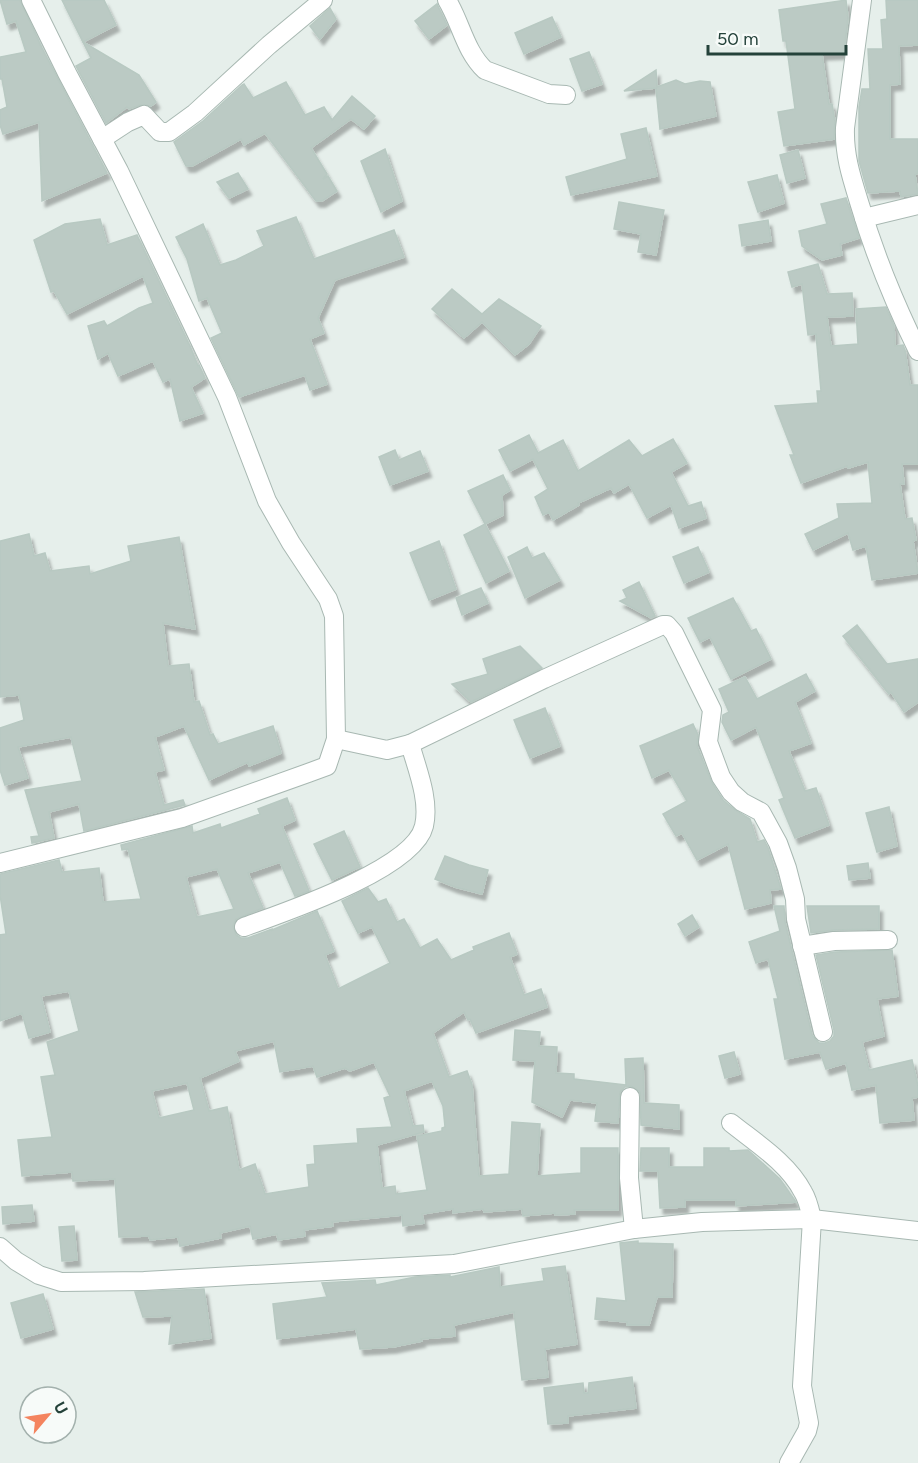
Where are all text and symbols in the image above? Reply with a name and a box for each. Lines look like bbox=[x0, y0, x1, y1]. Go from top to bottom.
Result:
scale bar bbox=[708, 18, 846, 56]
text: 50 m bbox=[717, 28, 759, 50]
north arrow bbox=[18, 1385, 78, 1445]
text: U bbox=[50, 1398, 72, 1418]

